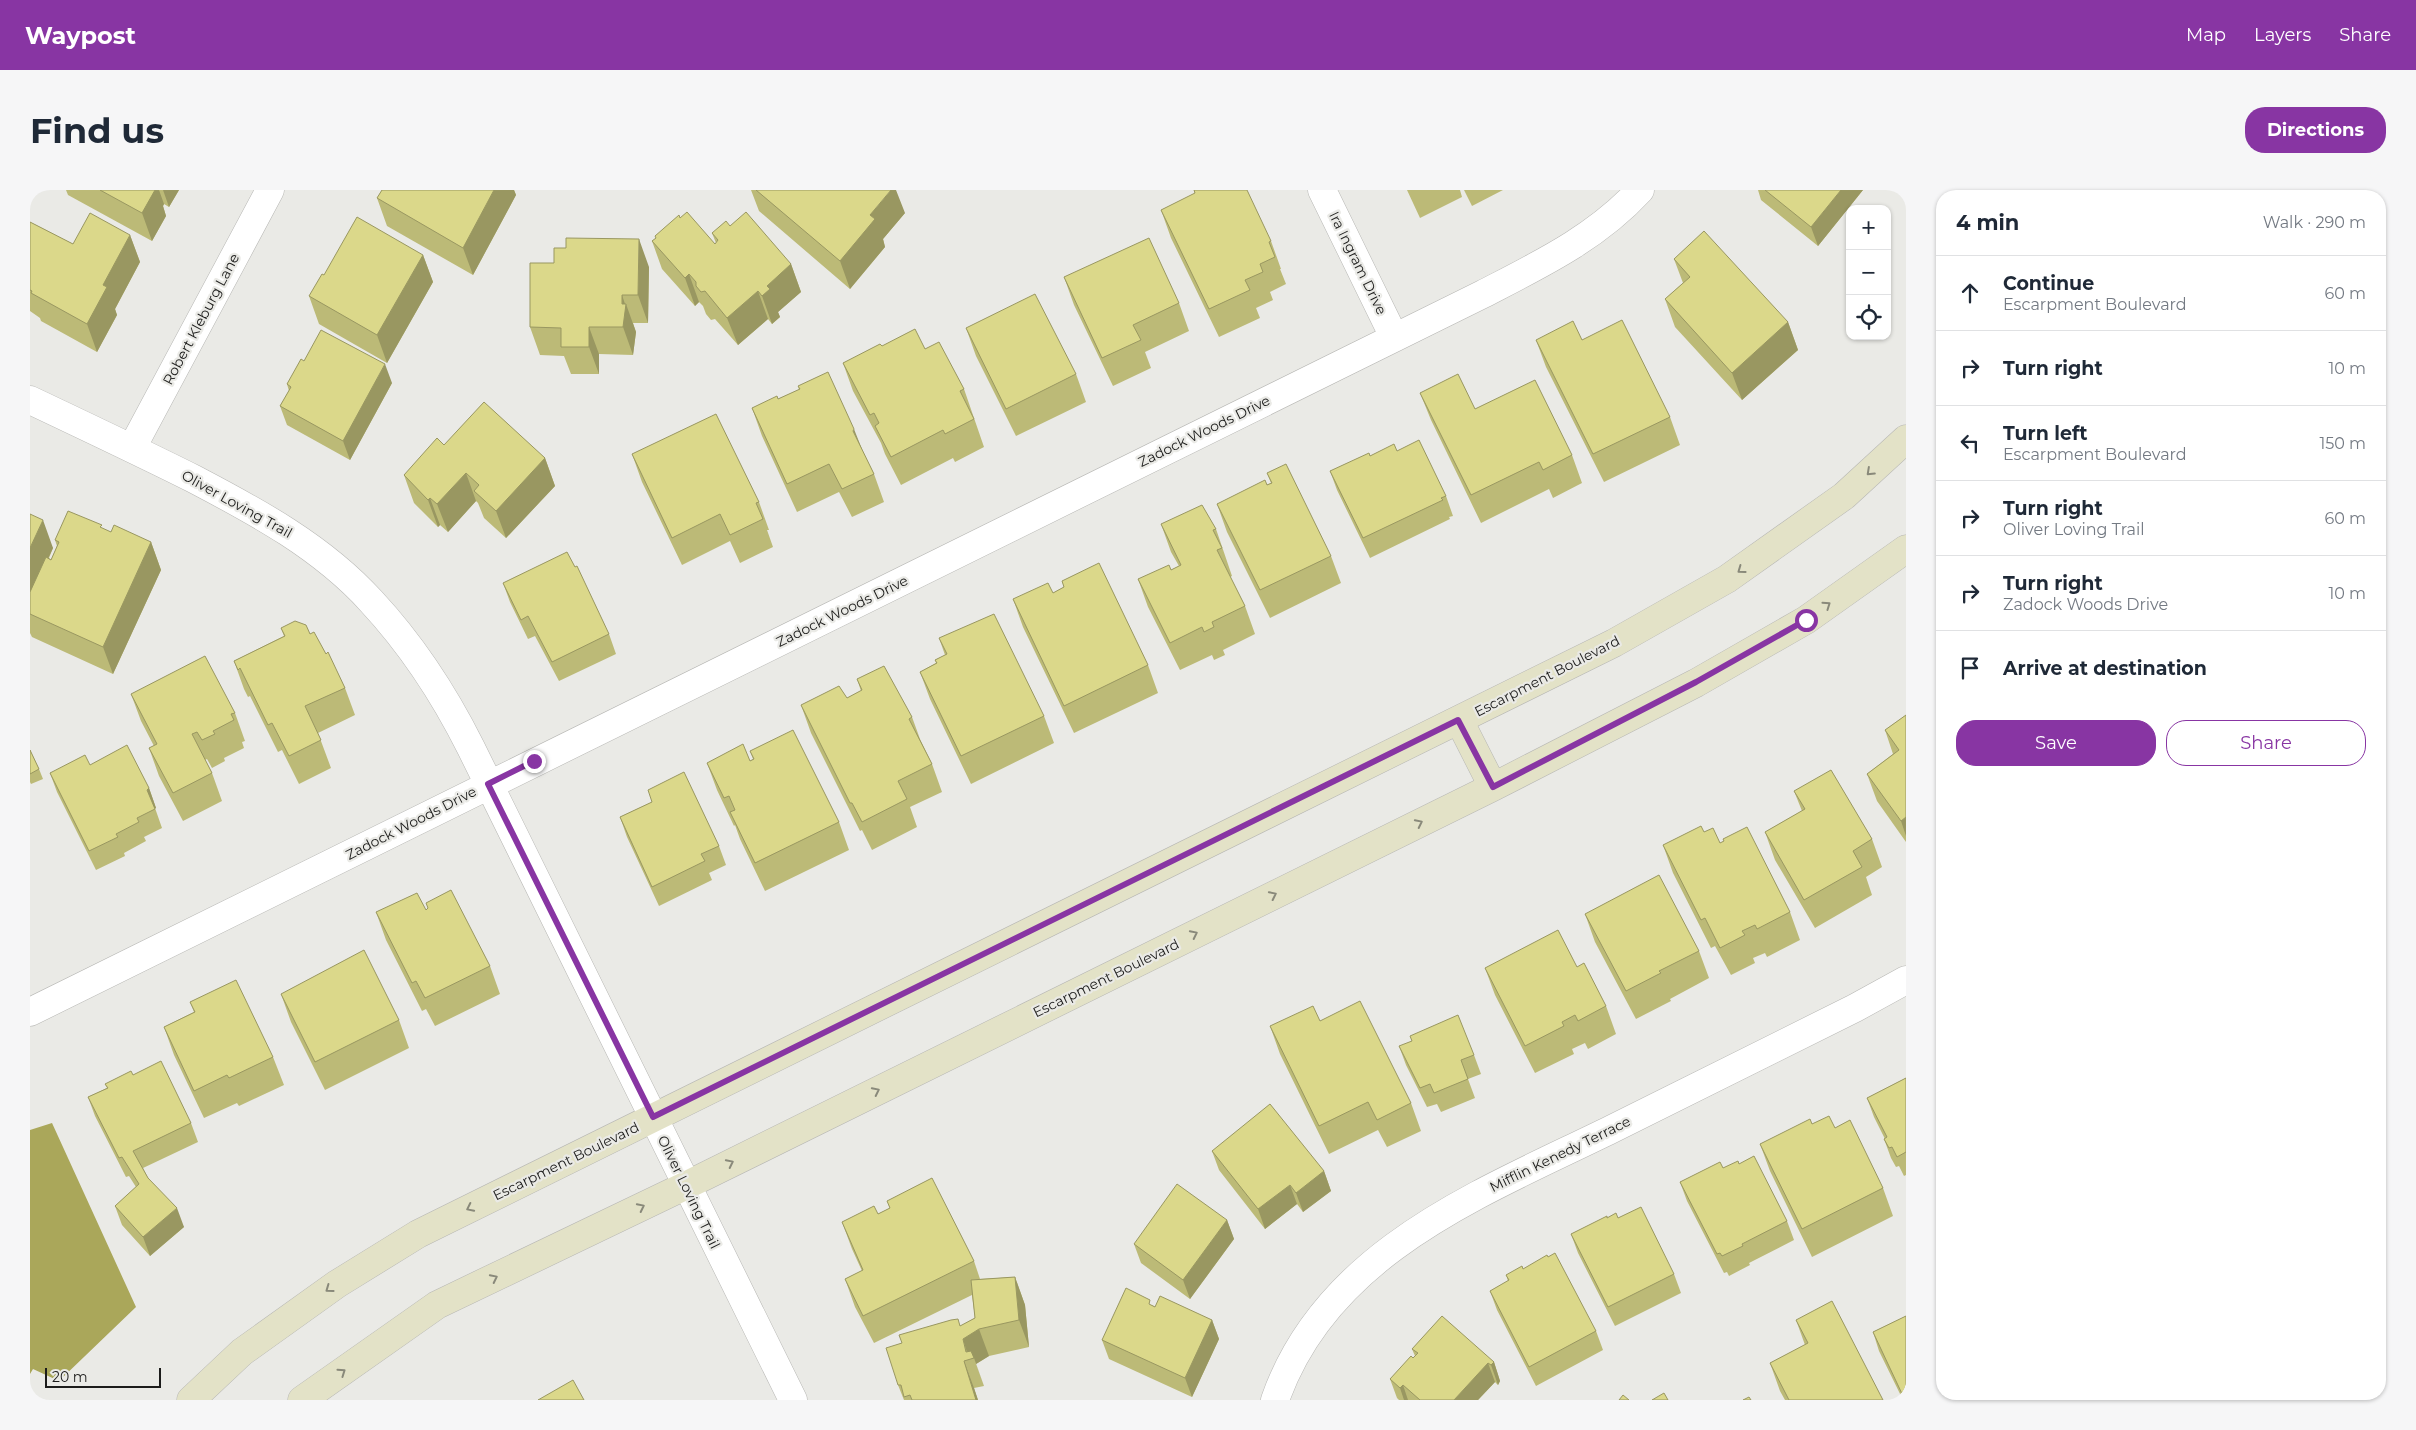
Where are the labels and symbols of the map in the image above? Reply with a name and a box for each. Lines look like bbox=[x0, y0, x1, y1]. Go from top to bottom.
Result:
street label: Ira Ingram Drive bbox=[1325, 208, 1391, 318]
street label: Robert Kleburg Lane bbox=[159, 250, 243, 388]
street label: Zadock Woods Drive bbox=[1135, 391, 1273, 471]
street label: Oliver Loving Trail bbox=[178, 466, 296, 542]
one-way arrow bbox=[1867, 466, 1876, 475]
one-way arrow bbox=[1737, 564, 1747, 573]
street label: Zadock Woods Drive bbox=[773, 571, 911, 651]
one-way arrow bbox=[1821, 602, 1831, 611]
route start bbox=[1795, 609, 1818, 632]
street label: Escarpment Boulevard bbox=[1471, 632, 1623, 720]
route end bbox=[523, 750, 546, 773]
street label: Zadock Woods Drive bbox=[343, 782, 479, 864]
one-way arrow bbox=[1414, 819, 1423, 829]
one-way arrow bbox=[1268, 891, 1277, 901]
one-way arrow bbox=[1189, 930, 1198, 940]
street label: Escarpment Boulevard bbox=[1030, 935, 1182, 1021]
one-way arrow bbox=[871, 1087, 880, 1097]
street label: Mifflin Kenedy Terrace bbox=[1487, 1112, 1633, 1196]
street label: Escarpment Boulevard bbox=[490, 1118, 642, 1204]
street label: Oliver Loving Trail bbox=[654, 1132, 724, 1252]
one-way arrow bbox=[725, 1159, 734, 1169]
one-way arrow bbox=[466, 1202, 475, 1212]
one-way arrow bbox=[635, 1203, 644, 1213]
one-way arrow bbox=[489, 1273, 498, 1284]
one-way arrow bbox=[325, 1283, 335, 1292]
scale bar bbox=[45, 1365, 161, 1388]
one-way arrow bbox=[336, 1369, 346, 1378]

